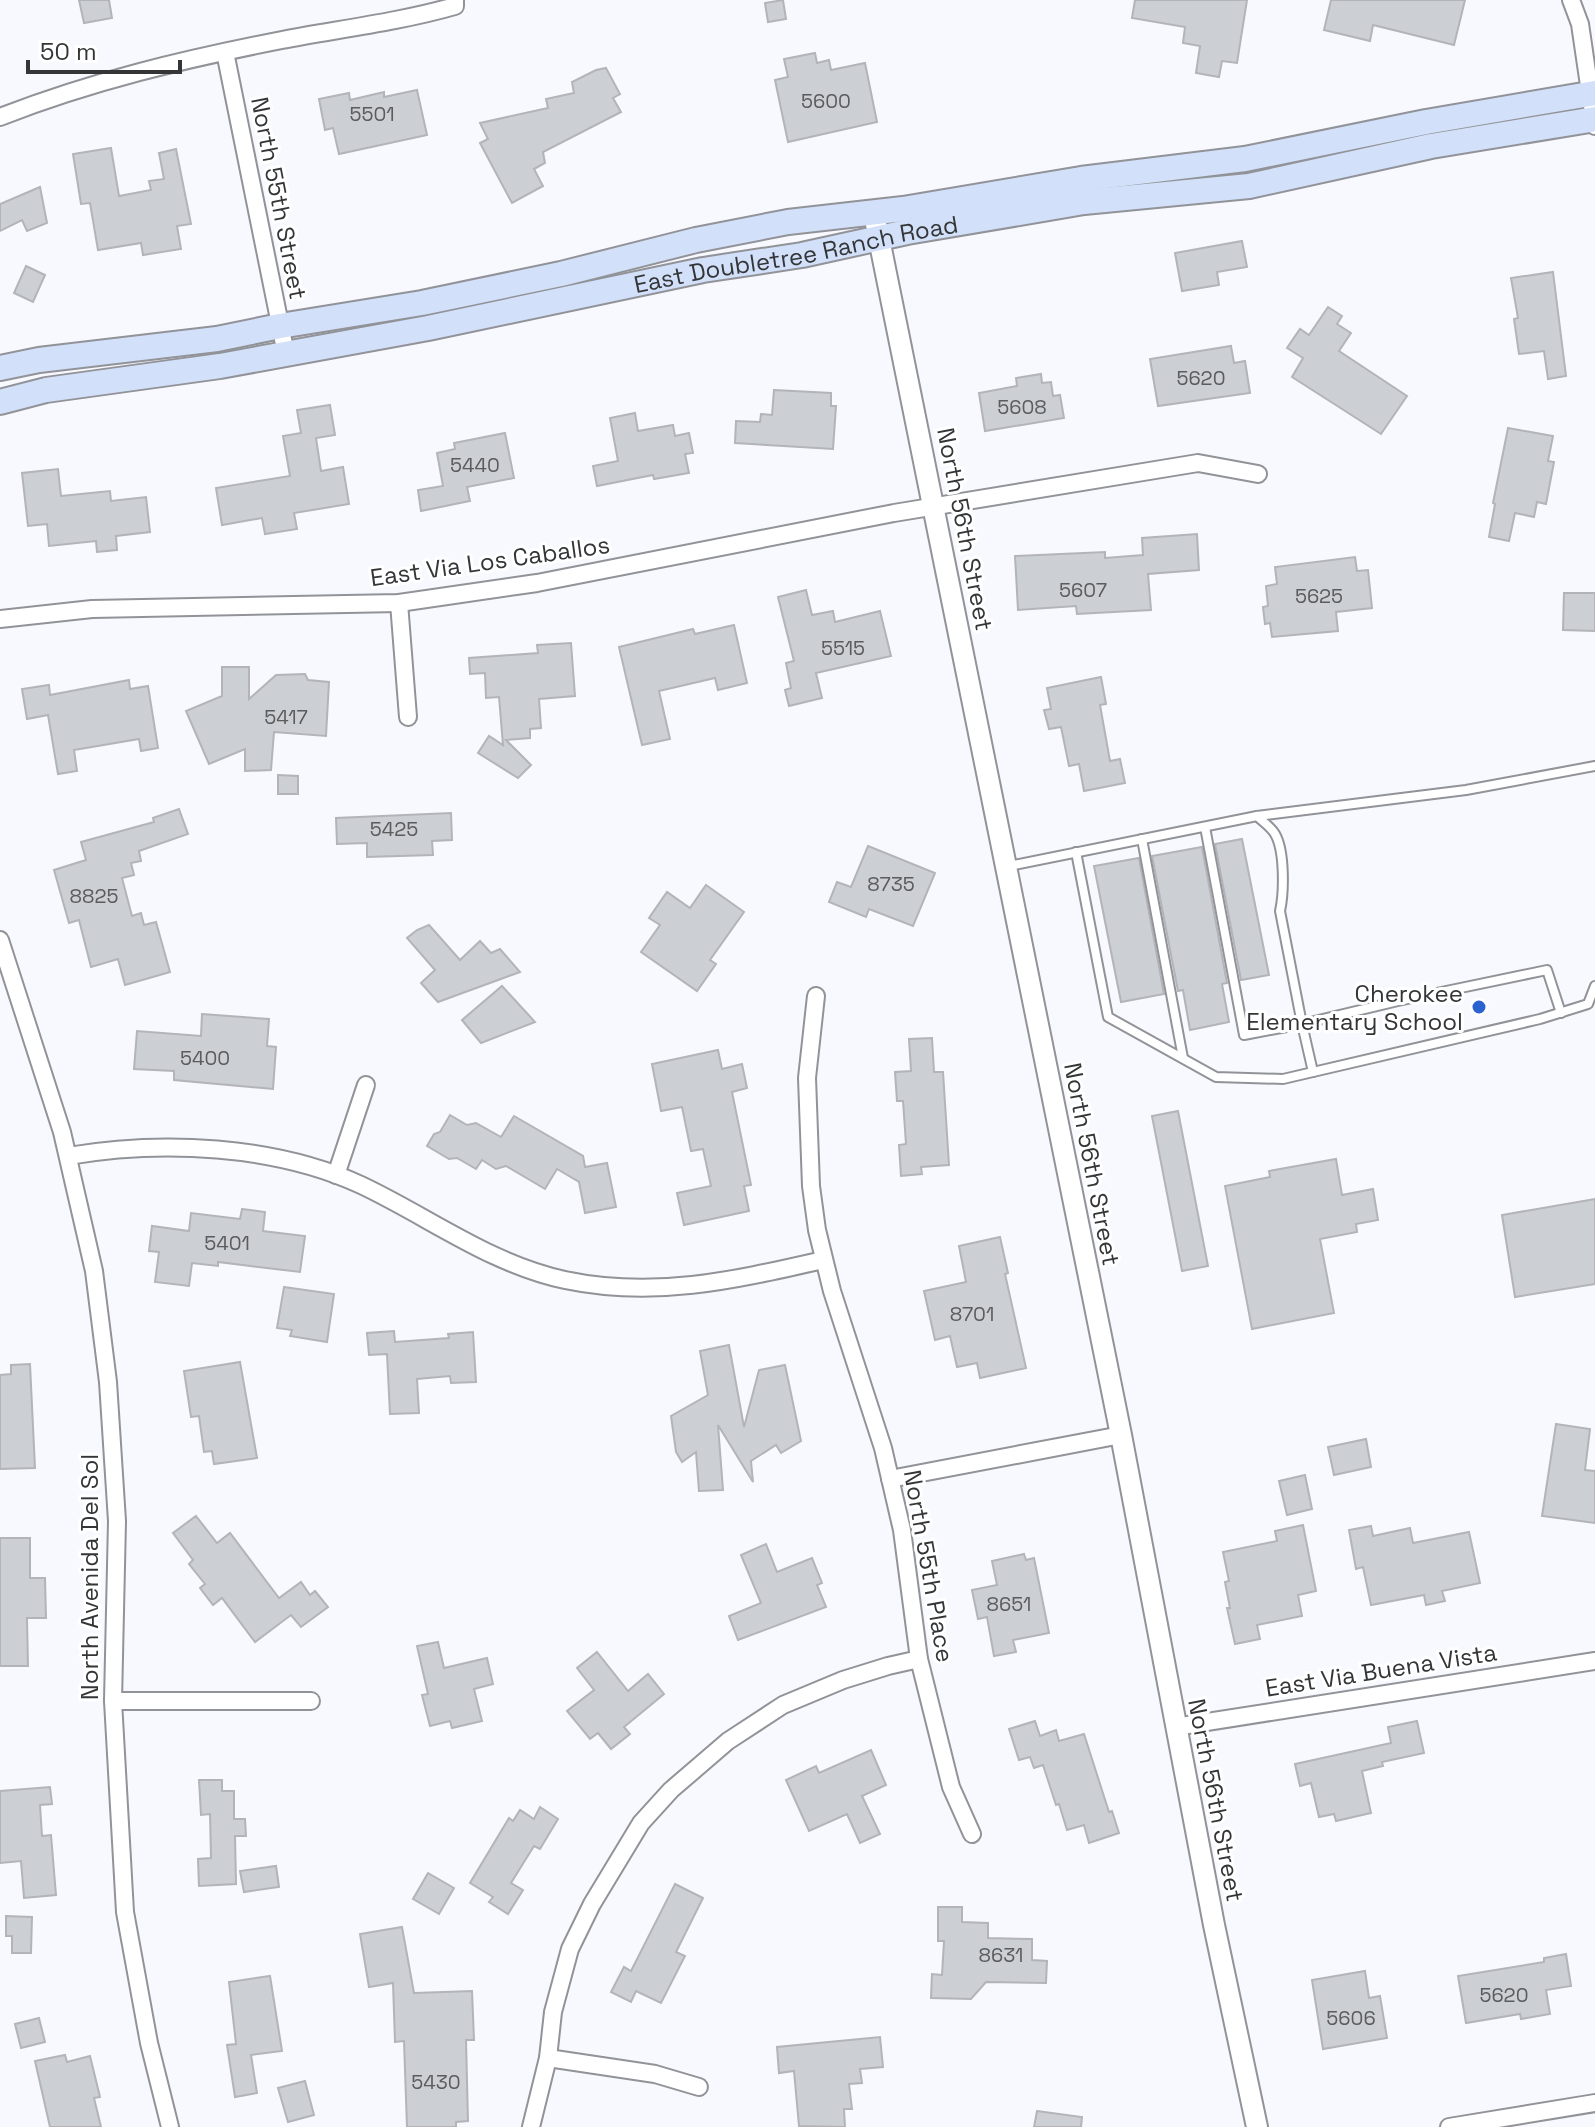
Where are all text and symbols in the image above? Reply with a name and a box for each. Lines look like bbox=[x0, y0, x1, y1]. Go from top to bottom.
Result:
scale bar bbox=[28, 24, 180, 74]
text: 50 m bbox=[40, 36, 97, 67]
house number: 5600 bbox=[801, 88, 851, 114]
street label: North 55th Street bbox=[244, 94, 314, 302]
house number: 5501 bbox=[349, 101, 395, 127]
street label: East Doubletree Ranch Road bbox=[631, 208, 960, 300]
house number: 5620 bbox=[1176, 365, 1226, 391]
house number: 5608 bbox=[997, 394, 1047, 420]
street label: North 56th Street bbox=[930, 425, 1000, 633]
house number: 5440 bbox=[450, 452, 500, 478]
street label: East Via Los Caballos bbox=[368, 529, 612, 593]
house number: 5607 bbox=[1059, 577, 1107, 603]
house number: 5625 bbox=[1295, 583, 1343, 609]
house number: 5515 bbox=[821, 635, 865, 661]
house number: 5417 bbox=[264, 704, 308, 730]
house number: 5425 bbox=[370, 816, 418, 842]
house number: 8735 bbox=[867, 871, 915, 897]
house number: 8825 bbox=[70, 883, 118, 909]
place label: Cherokee Elementary School bbox=[1246, 978, 1463, 1037]
marker: Cherokee Elementary School bbox=[1470, 998, 1488, 1016]
house number: 5400 bbox=[180, 1045, 230, 1071]
street label: North 56th Street bbox=[1057, 1060, 1127, 1268]
house number: 5401 bbox=[204, 1230, 250, 1256]
house number: 8701 bbox=[950, 1301, 994, 1327]
street label: North Avenida Del Sol bbox=[74, 1454, 105, 1700]
street label: North 55th Place bbox=[897, 1467, 961, 1665]
house number: 8651 bbox=[987, 1591, 1031, 1617]
street label: East Via Buena Vista bbox=[1263, 1636, 1499, 1704]
street label: North 56th Street bbox=[1181, 1696, 1251, 1904]
house number: 8631 bbox=[979, 1942, 1023, 1968]
house number: 5620 bbox=[1479, 1982, 1529, 2008]
house number: 5606 bbox=[1326, 2005, 1376, 2031]
house number: 5430 bbox=[411, 2069, 461, 2095]

